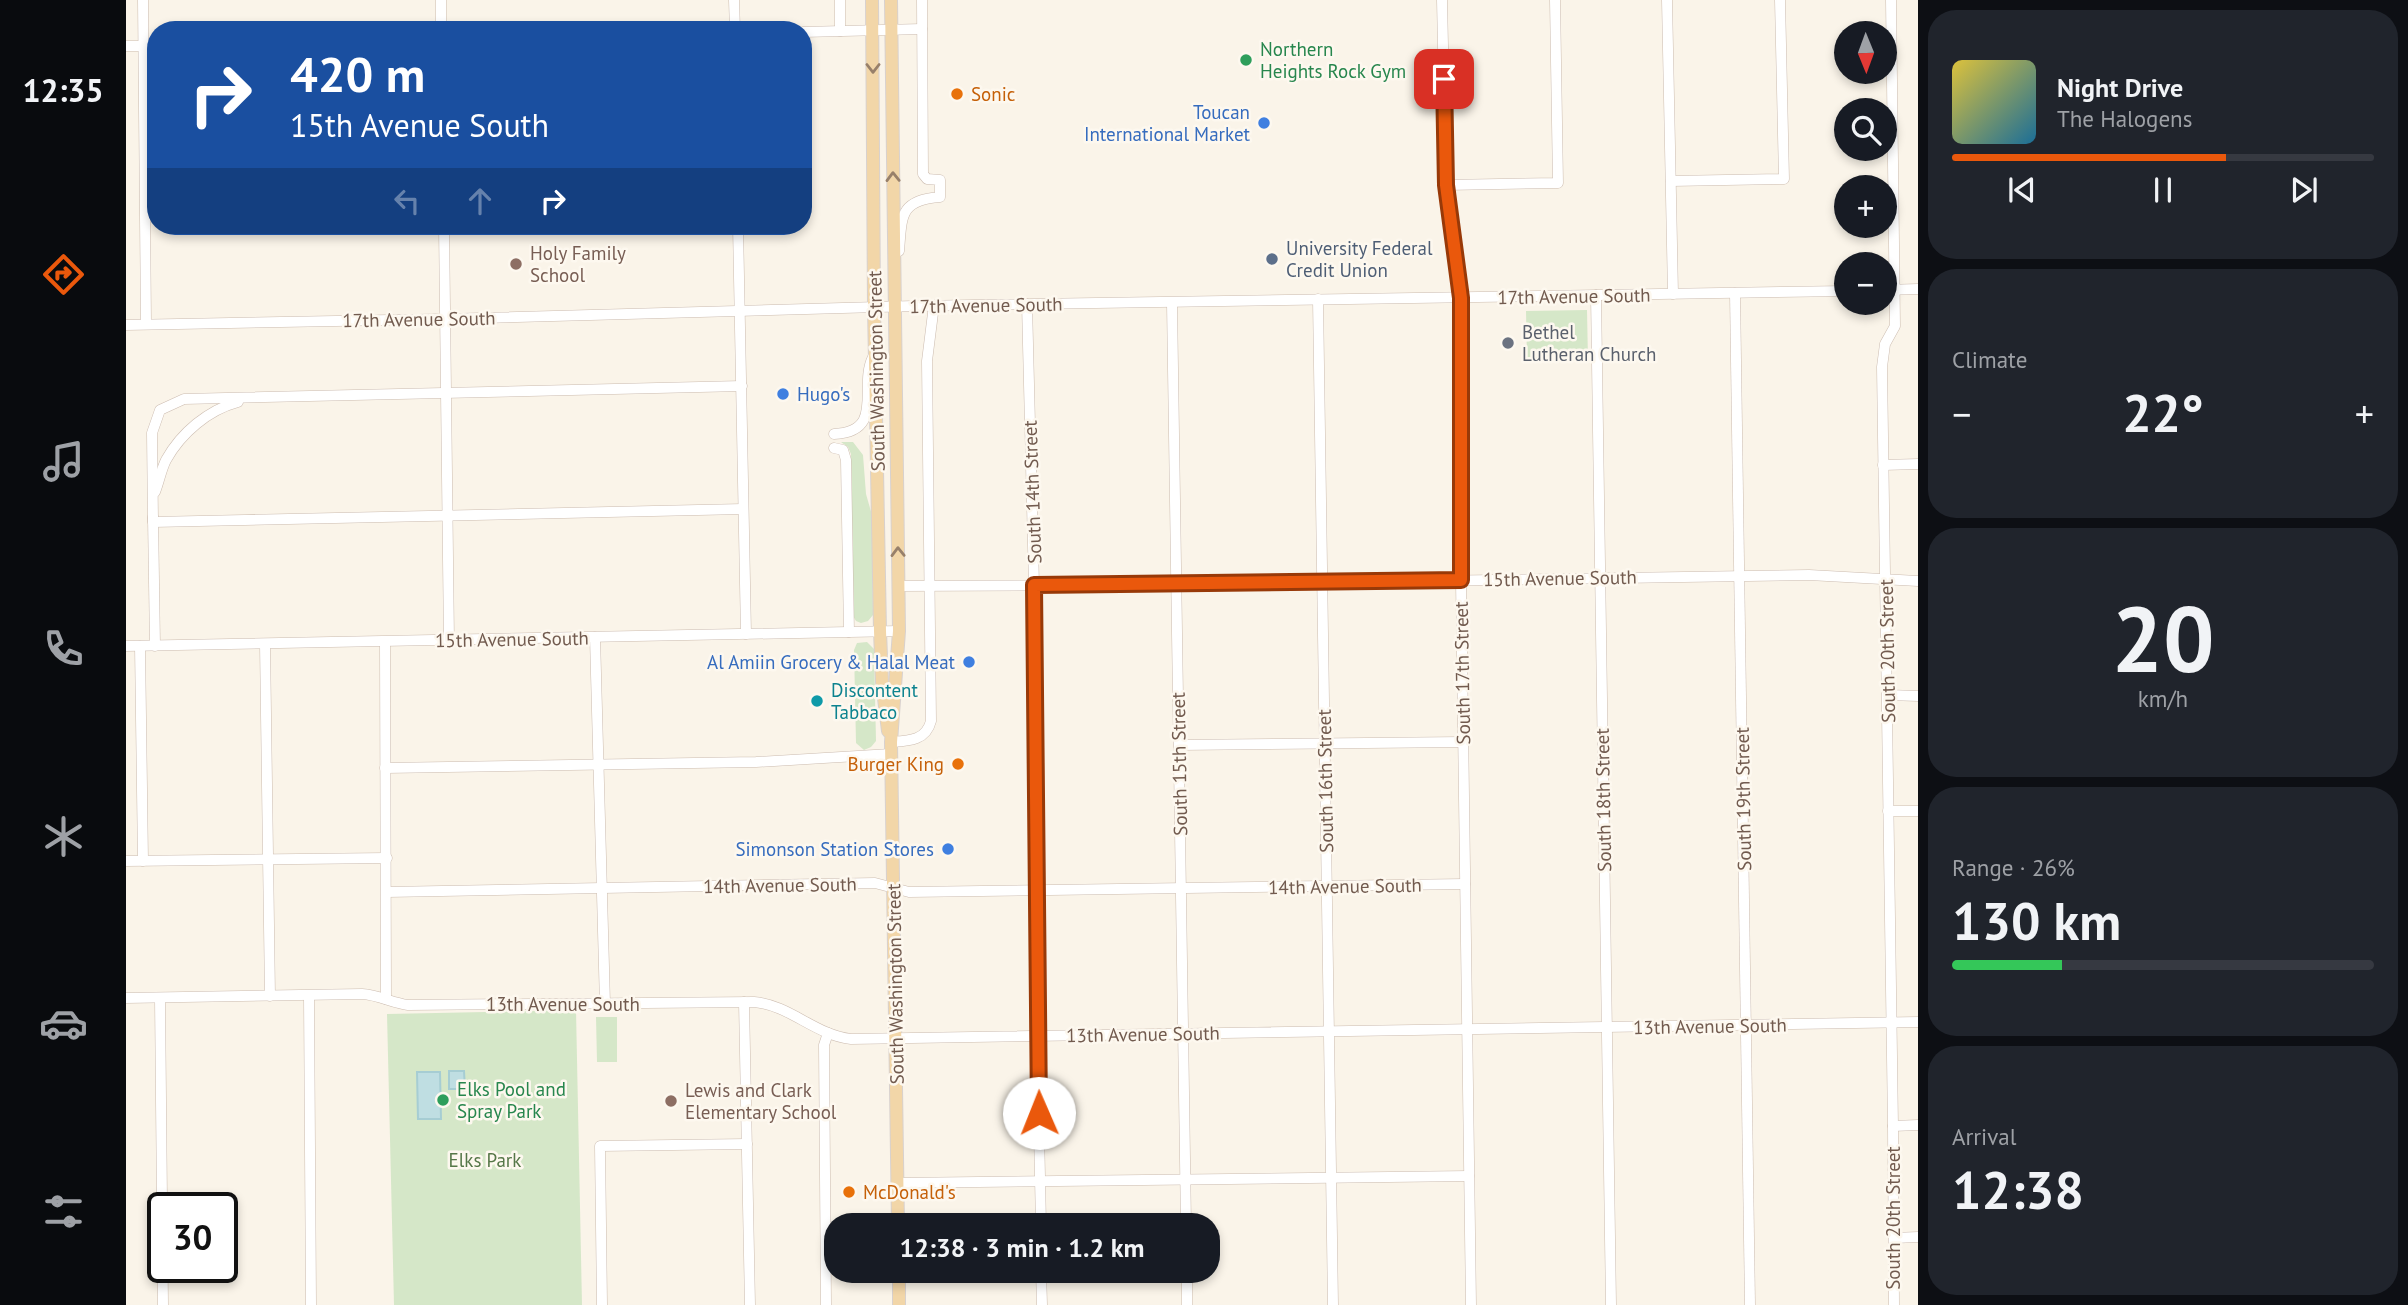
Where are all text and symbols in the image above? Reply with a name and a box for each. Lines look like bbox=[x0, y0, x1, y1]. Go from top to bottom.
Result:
north arrow bbox=[1834, 21, 1897, 84]
map controls bbox=[1834, 21, 1897, 315]
place label: Northern Heights Rock Gym bbox=[1260, 37, 1406, 83]
text: 420 m bbox=[290, 42, 425, 106]
icon: right bbox=[175, 49, 266, 140]
pin bbox=[1414, 49, 1474, 109]
marker: Northern Heights Rock Gym bbox=[1238, 52, 1254, 68]
icon: arrive bbox=[1425, 60, 1463, 98]
one-way arrow bbox=[865, 63, 881, 74]
text: 12:35 bbox=[22, 69, 104, 111]
text: Night Drive bbox=[2057, 71, 2183, 104]
place label: Sonic bbox=[971, 82, 1015, 106]
marker: Sonic bbox=[949, 86, 965, 102]
button: search bbox=[1834, 98, 1897, 161]
place label: Toucan International Market bbox=[1084, 100, 1251, 146]
text: 15th Avenue South bbox=[290, 104, 549, 146]
text: The Halogens bbox=[2057, 104, 2192, 133]
marker: Toucan International Market bbox=[1256, 115, 1272, 131]
icon: previous bbox=[2003, 171, 2041, 209]
icon: pause bbox=[2144, 171, 2182, 209]
icon: next bbox=[2285, 171, 2323, 209]
one-way arrow bbox=[885, 172, 901, 182]
button: + bbox=[1834, 175, 1897, 238]
icon: left bbox=[388, 182, 426, 220]
icon: ahead bbox=[461, 182, 499, 220]
icon: right bbox=[534, 182, 572, 220]
place label: University Federal Credit Union bbox=[1286, 236, 1433, 282]
place label: Holy Family School bbox=[530, 241, 626, 287]
icon: directions bbox=[39, 250, 88, 299]
marker: University Federal Credit Union bbox=[1264, 251, 1280, 267]
button: − bbox=[1834, 252, 1897, 315]
marker: Holy Family School bbox=[508, 256, 524, 272]
street label: South Washington Street bbox=[862, 270, 890, 472]
street label: 17th Avenue South bbox=[1497, 283, 1651, 309]
street label: 17th Avenue South bbox=[909, 292, 1063, 318]
street label: 17th Avenue South bbox=[342, 306, 496, 332]
place label: Bethel Lutheran Church bbox=[1522, 320, 1656, 366]
marker: Bethel Lutheran Church bbox=[1500, 335, 1516, 351]
text: Climate bbox=[1952, 345, 2027, 374]
text: 22° bbox=[2122, 379, 2204, 446]
place label: Hugo's bbox=[797, 382, 850, 406]
marker: Hugo's bbox=[775, 386, 791, 402]
text: − bbox=[1952, 389, 1971, 438]
text: + bbox=[2355, 389, 2374, 438]
street label: South 14th Street bbox=[1017, 419, 1046, 564]
icon: music bbox=[39, 437, 88, 486]
one-way arrow bbox=[890, 546, 905, 557]
street label: 15th Avenue South bbox=[1483, 565, 1637, 591]
street label: South 20th Street bbox=[1874, 578, 1900, 723]
text: 20 bbox=[2111, 579, 2215, 697]
street label: South 17th Street bbox=[1449, 601, 1475, 745]
icon: phone bbox=[39, 624, 88, 673]
street label: 15th Avenue South bbox=[435, 626, 589, 652]
place label: Al Amiin Grocery & Halal Meat bbox=[707, 650, 956, 674]
marker: Al Amiin Grocery & Halal Meat bbox=[961, 654, 977, 670]
place label: Discontent Tabbaco bbox=[831, 678, 919, 724]
text: km/h bbox=[2138, 684, 2188, 713]
street label: South 15th Street bbox=[1166, 691, 1192, 836]
marker: Discontent Tabbaco bbox=[809, 693, 825, 709]
street label: South 16th Street bbox=[1312, 708, 1338, 853]
street label: South 19th Street bbox=[1730, 726, 1756, 871]
street label: South 18th Street bbox=[1590, 727, 1616, 872]
place label: Burger King bbox=[848, 752, 944, 776]
marker: Burger King bbox=[950, 756, 966, 772]
icon: climate bbox=[39, 812, 88, 861]
place label: Simonson Station Stores bbox=[735, 837, 934, 861]
marker: Simonson Station Stores bbox=[940, 841, 956, 857]
text: Range · 26% bbox=[1952, 853, 2075, 882]
street label: 14th Avenue South bbox=[703, 872, 857, 898]
street label: 14th Avenue South bbox=[1268, 873, 1422, 899]
street label: South Washington Street bbox=[881, 883, 909, 1085]
text: 130 km bbox=[1952, 887, 2121, 954]
street label: 13th Avenue South bbox=[486, 992, 640, 1016]
icon: car bbox=[39, 999, 88, 1048]
street label: 13th Avenue South bbox=[1633, 1013, 1787, 1039]
street label: 13th Avenue South bbox=[1066, 1021, 1220, 1047]
position arrow bbox=[1002, 1076, 1076, 1150]
place label: Elks Pool and Spray Park bbox=[457, 1077, 566, 1123]
place label: Lewis and Clark Elementary School bbox=[685, 1078, 837, 1124]
marker: Elks Pool and Spray Park bbox=[435, 1092, 451, 1108]
marker: Lewis and Clark Elementary School bbox=[663, 1093, 679, 1109]
text: Arrival bbox=[1952, 1122, 2016, 1151]
street label: South 20th Street bbox=[1881, 1146, 1905, 1290]
park label: Elks Park bbox=[449, 1148, 521, 1172]
text: 12:38 bbox=[1952, 1156, 2084, 1223]
place label: McDonald's bbox=[863, 1180, 956, 1204]
marker: McDonald's bbox=[841, 1184, 857, 1200]
icon: filters bbox=[39, 1187, 88, 1236]
speed limit sign: 30 bbox=[147, 1192, 238, 1283]
text: 12:38 · 3 min · 1.2 km bbox=[900, 1231, 1145, 1264]

